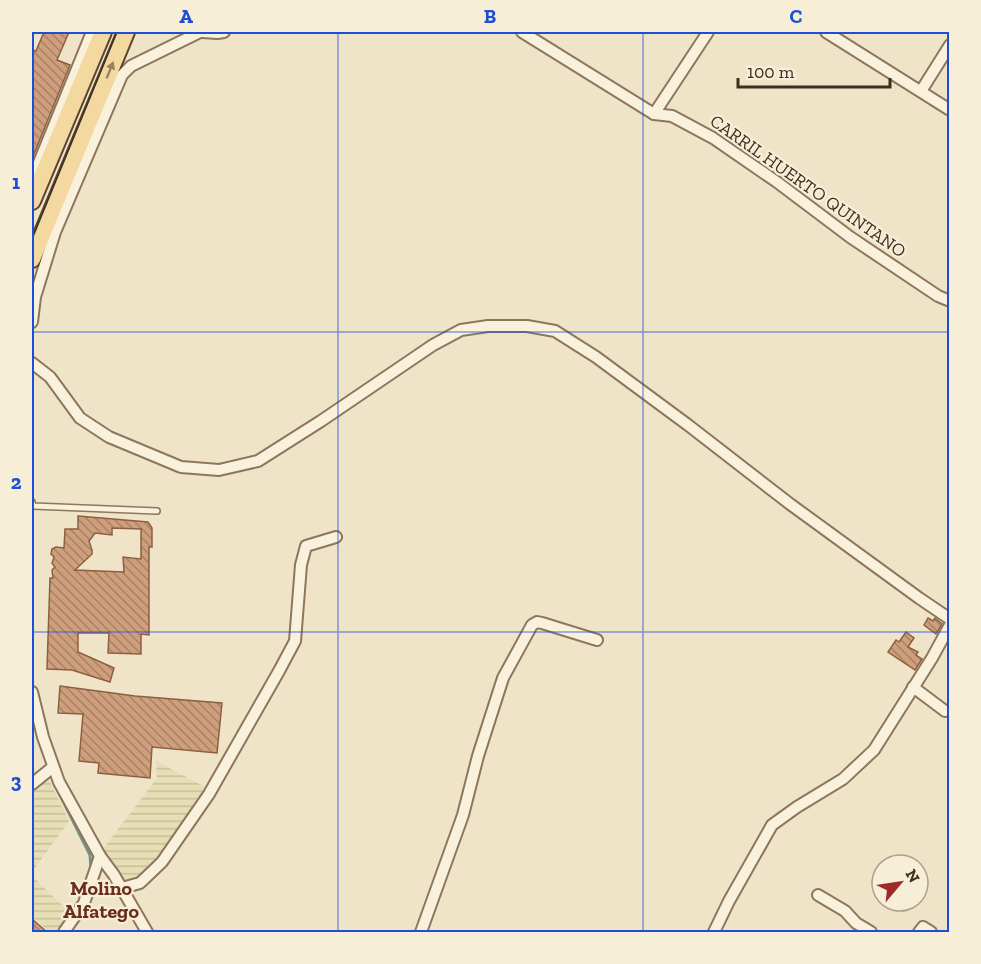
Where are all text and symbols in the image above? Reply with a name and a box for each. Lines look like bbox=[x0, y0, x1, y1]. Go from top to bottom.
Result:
text: A bbox=[179, 4, 193, 28]
text: B bbox=[484, 4, 496, 28]
text: C bbox=[790, 4, 803, 28]
scale bar bbox=[738, 51, 890, 89]
one-way arrow bbox=[105, 61, 115, 79]
text: 100 m bbox=[747, 61, 795, 83]
street label: CARRIL HUERTO QUINTANO bbox=[706, 110, 910, 262]
text: 1 bbox=[12, 170, 20, 194]
text: 2 bbox=[11, 470, 22, 494]
text: 3 bbox=[11, 769, 22, 793]
north arrow bbox=[870, 853, 930, 913]
text: N bbox=[901, 866, 924, 886]
district label: Molino Alfatego bbox=[63, 876, 139, 923]

